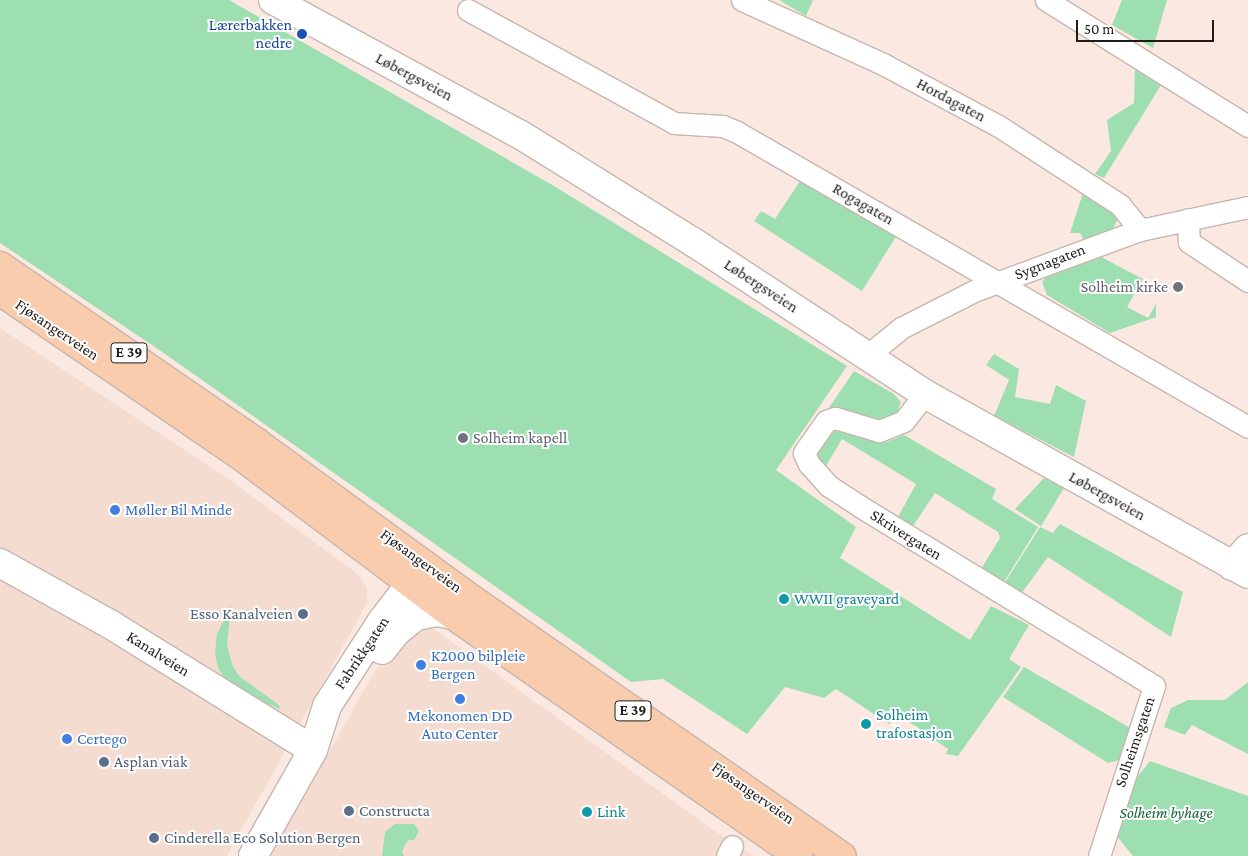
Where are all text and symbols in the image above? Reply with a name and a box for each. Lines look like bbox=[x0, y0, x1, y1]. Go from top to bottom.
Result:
scale bar bbox=[1078, 10, 1216, 42]
place label: Lærerbakken nedre bbox=[209, 15, 292, 53]
text: 50 m bbox=[1084, 21, 1114, 37]
marker: Lærerbakken nedre bbox=[296, 28, 308, 40]
street label: Løbergsveien bbox=[372, 49, 456, 105]
street label: Hordagaten bbox=[913, 74, 989, 126]
street label: Rogagaten bbox=[829, 179, 897, 229]
street label: Sygnagaten bbox=[1012, 240, 1088, 284]
street label: Løbergsveien bbox=[720, 255, 802, 317]
place label: Solheim kirke bbox=[1081, 277, 1168, 297]
marker: Solheim kirke bbox=[1172, 281, 1184, 293]
street label: Fjøsangerveien bbox=[12, 295, 102, 365]
road number: E 39 bbox=[110, 340, 148, 366]
place label: Solheim kapell bbox=[473, 428, 567, 448]
marker: Solheim kapell bbox=[457, 432, 469, 444]
street label: Løbergsveien bbox=[1065, 467, 1149, 525]
place label: Møller Bil Minde bbox=[125, 500, 232, 520]
marker: Møller Bil Minde bbox=[109, 504, 121, 516]
street label: Skrivergaten bbox=[867, 506, 945, 564]
street label: Fjøsangerveien bbox=[376, 525, 466, 597]
place label: WWII graveyard bbox=[794, 589, 899, 609]
marker: WWII graveyard bbox=[778, 593, 790, 605]
place label: Esso Kanalveien bbox=[190, 604, 293, 624]
marker: Esso Kanalveien bbox=[297, 608, 309, 620]
street label: Fabrikkgaten bbox=[331, 613, 393, 693]
street label: Kanalveien bbox=[123, 627, 193, 681]
place label: K2000 bilpleie Bergen bbox=[431, 646, 525, 684]
marker: K2000 bilpleie Bergen bbox=[415, 659, 427, 671]
marker: Mekonomen DD Auto Center bbox=[454, 693, 466, 705]
street label: Solheimsgaten bbox=[1111, 694, 1159, 790]
road number: E 39 bbox=[614, 698, 652, 724]
place label: Solheim trafostasjon bbox=[876, 705, 952, 743]
place label: Mekonomen DD Auto Center bbox=[407, 706, 513, 744]
marker: Solheim trafostasjon bbox=[860, 718, 872, 730]
place label: Certego bbox=[77, 729, 127, 749]
marker: Certego bbox=[61, 733, 73, 745]
place label: Asplan viak bbox=[114, 752, 188, 772]
marker: Asplan viak bbox=[98, 756, 110, 768]
street label: Fjøsangerveien bbox=[708, 757, 798, 829]
place label: Constructa bbox=[359, 801, 430, 821]
place label: Link bbox=[597, 802, 625, 822]
park label: Solheim byhage bbox=[1119, 803, 1213, 823]
marker: Constructa bbox=[343, 805, 355, 817]
marker: Link bbox=[581, 806, 593, 818]
place label: Cinderella Eco Solution Bergen bbox=[164, 828, 361, 848]
marker: Cinderella Eco Solution Bergen bbox=[148, 832, 160, 844]

